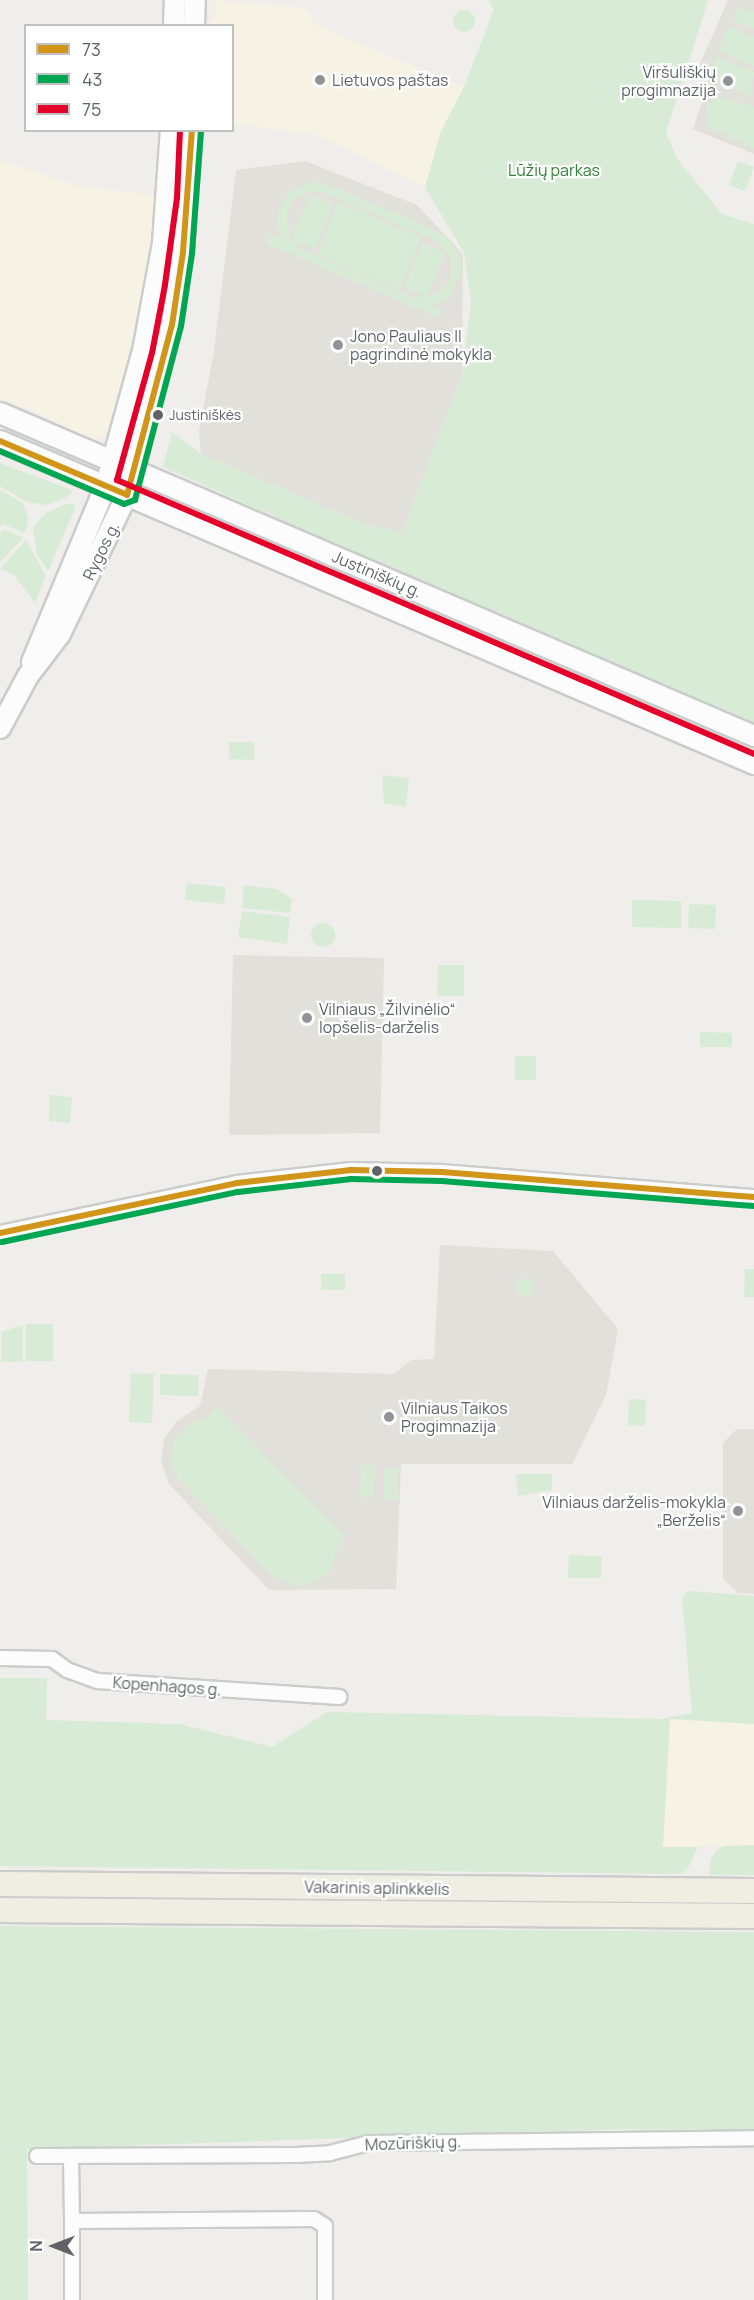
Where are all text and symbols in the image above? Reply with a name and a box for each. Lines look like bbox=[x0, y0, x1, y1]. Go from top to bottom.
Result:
legend bbox=[24, 24, 234, 132]
text: 73 bbox=[82, 37, 101, 61]
place label: Viršuliškių progimnazija bbox=[621, 62, 716, 100]
text: 43 bbox=[82, 67, 103, 91]
place label: Lietuvos paštas bbox=[332, 70, 448, 90]
marker: Lietuvos paštas bbox=[313, 73, 327, 87]
marker: Viršuliškių progimnazija bbox=[721, 74, 735, 88]
text: 75 bbox=[82, 97, 101, 121]
park label: Lūžių parkas bbox=[508, 160, 600, 180]
place label: Jono Pauliaus II pagrindinė mokykla bbox=[350, 326, 492, 364]
marker: Jono Pauliaus II pagrindinė mokykla bbox=[331, 338, 345, 352]
place label: Justiniškės bbox=[169, 407, 241, 423]
marker: Justiniškės bbox=[152, 409, 164, 421]
street label: Rygos g. bbox=[79, 519, 123, 583]
street label: Justiniškių g. bbox=[330, 547, 424, 601]
place label: Vilniaus „Žilvinėlio“ lopšelis-darželis bbox=[319, 999, 455, 1037]
marker: Vilniaus „Žilvinėlio“ lopšelis-darželis bbox=[300, 1011, 314, 1025]
unlabelled marker bbox=[371, 1165, 383, 1177]
place label: Vilniaus Taikos Progimnazija bbox=[401, 1398, 508, 1436]
marker: Vilniaus Taikos Progimnazija bbox=[382, 1410, 396, 1424]
place label: Vilniaus darželis-mokykla „Berželis“ bbox=[542, 1492, 726, 1530]
marker: Vilniaus darželis-mokykla „Berželis“ bbox=[731, 1504, 745, 1518]
street label: Kopenhagos g. bbox=[112, 1673, 222, 1699]
street label: Vakarinis aplinkkelis bbox=[304, 1877, 450, 1899]
street label: Mozūriškių g. bbox=[365, 2132, 461, 2154]
north arrow bbox=[24, 2216, 84, 2276]
text: N bbox=[25, 2240, 47, 2252]

